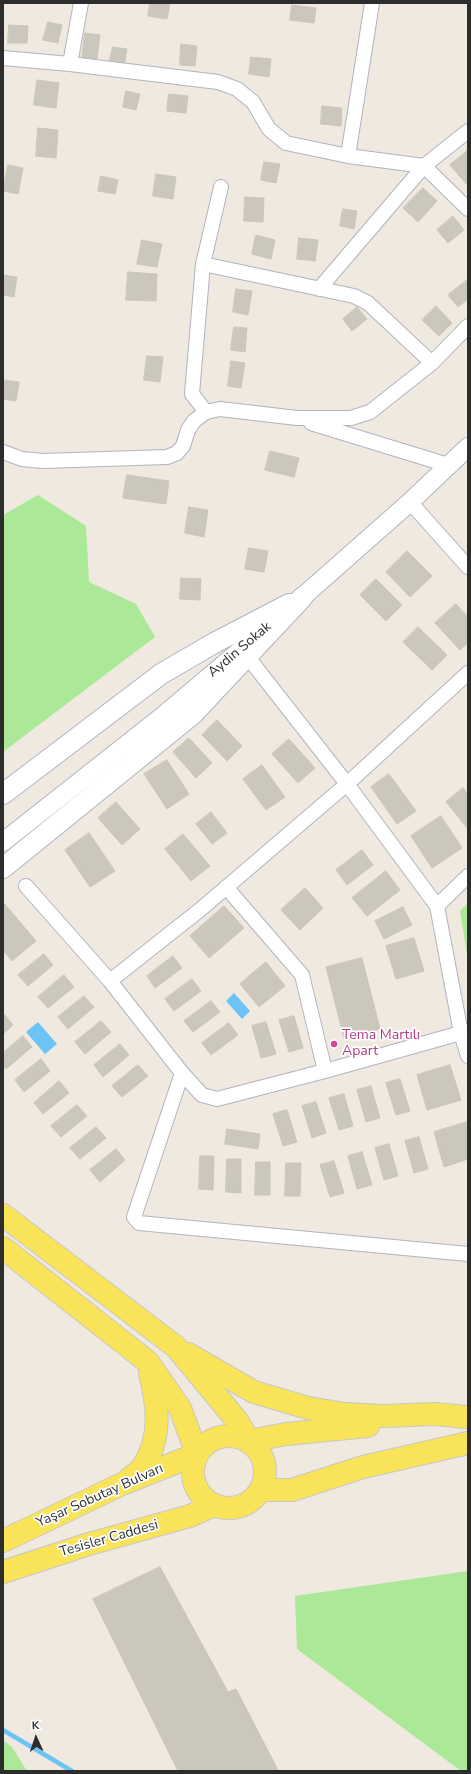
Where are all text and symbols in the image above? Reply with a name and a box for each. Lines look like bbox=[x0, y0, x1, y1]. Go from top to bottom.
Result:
street label: Aydin Sokak bbox=[205, 619, 275, 681]
place label: Tema Martılı Apart bbox=[342, 1028, 420, 1060]
marker: Tema Martılı Apart bbox=[329, 1039, 339, 1049]
street label: Yaşar Sobutay Bulvarı bbox=[34, 1460, 166, 1532]
street label: Tesisler Caddesi bbox=[58, 1517, 160, 1561]
north arrow bbox=[16, 1718, 56, 1758]
text: K bbox=[31, 1718, 39, 1733]

